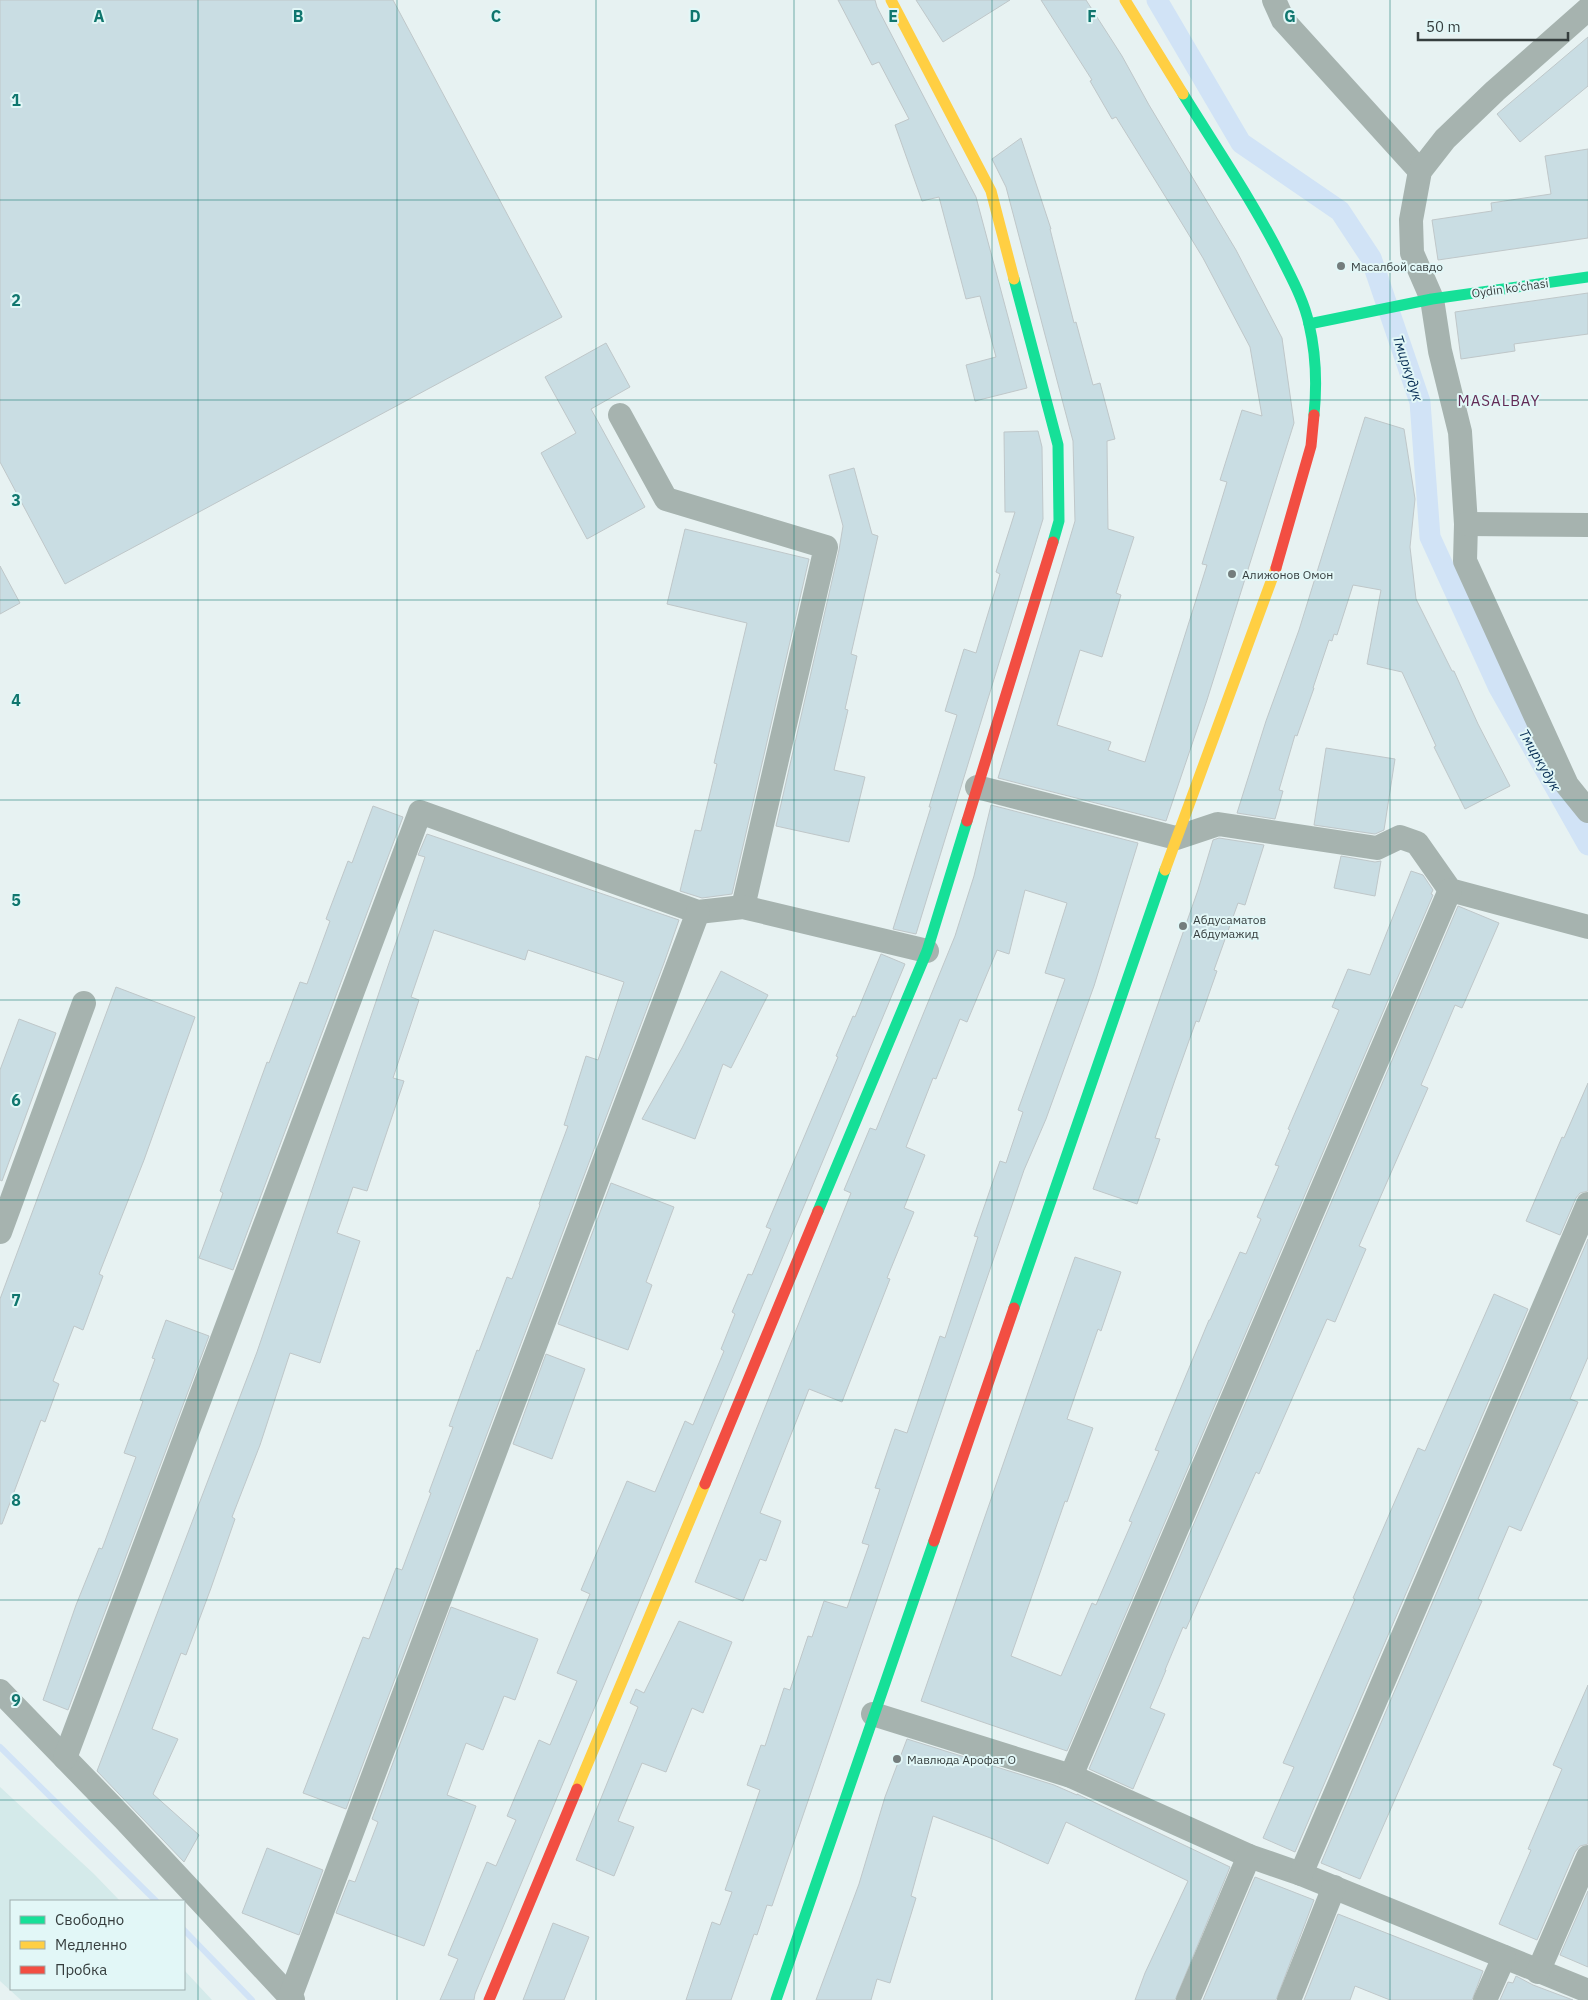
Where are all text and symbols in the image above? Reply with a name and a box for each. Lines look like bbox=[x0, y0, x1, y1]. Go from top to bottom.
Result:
text: A bbox=[94, 6, 105, 26]
text: B bbox=[293, 6, 304, 26]
text: C bbox=[491, 6, 501, 26]
text: D bbox=[689, 6, 701, 26]
text: E bbox=[888, 6, 898, 26]
text: F bbox=[1087, 6, 1097, 26]
text: G bbox=[1284, 6, 1296, 26]
scale bar bbox=[1418, 10, 1568, 42]
text: 50 m bbox=[1426, 17, 1461, 36]
text: 1 bbox=[11, 90, 21, 110]
place label: Масалбой савдо bbox=[1351, 259, 1443, 274]
marker: Масалбой савдо bbox=[1335, 260, 1347, 272]
street label: Oydin ko‘chasi bbox=[1471, 275, 1549, 301]
text: 2 bbox=[11, 290, 21, 310]
water label: Тмиркудук bbox=[1389, 333, 1427, 404]
district label: MASALBAY bbox=[1458, 391, 1540, 410]
text: 3 bbox=[11, 490, 21, 510]
place label: Алижонов Омон bbox=[1242, 567, 1333, 582]
marker: Алижонов Омон bbox=[1226, 568, 1238, 580]
text: 4 bbox=[11, 690, 21, 710]
water label: Тмиркудук bbox=[1515, 726, 1565, 795]
text: 5 bbox=[11, 890, 21, 910]
place label: Абдусаматов Абдумажид bbox=[1193, 912, 1266, 941]
marker: Абдусаматов Абдумажид bbox=[1177, 920, 1189, 932]
text: 6 bbox=[11, 1090, 21, 1110]
text: 7 bbox=[11, 1290, 21, 1310]
text: 8 bbox=[11, 1490, 21, 1510]
text: 9 bbox=[11, 1690, 21, 1710]
place label: Мавлюда Арофат О bbox=[907, 1752, 1016, 1767]
marker: Мавлюда Арофат О bbox=[891, 1753, 903, 1765]
legend bbox=[10, 1900, 185, 1990]
text: Свободно bbox=[55, 1910, 124, 1929]
text: Медленно bbox=[55, 1935, 127, 1954]
text: Пробка bbox=[55, 1960, 107, 1979]

